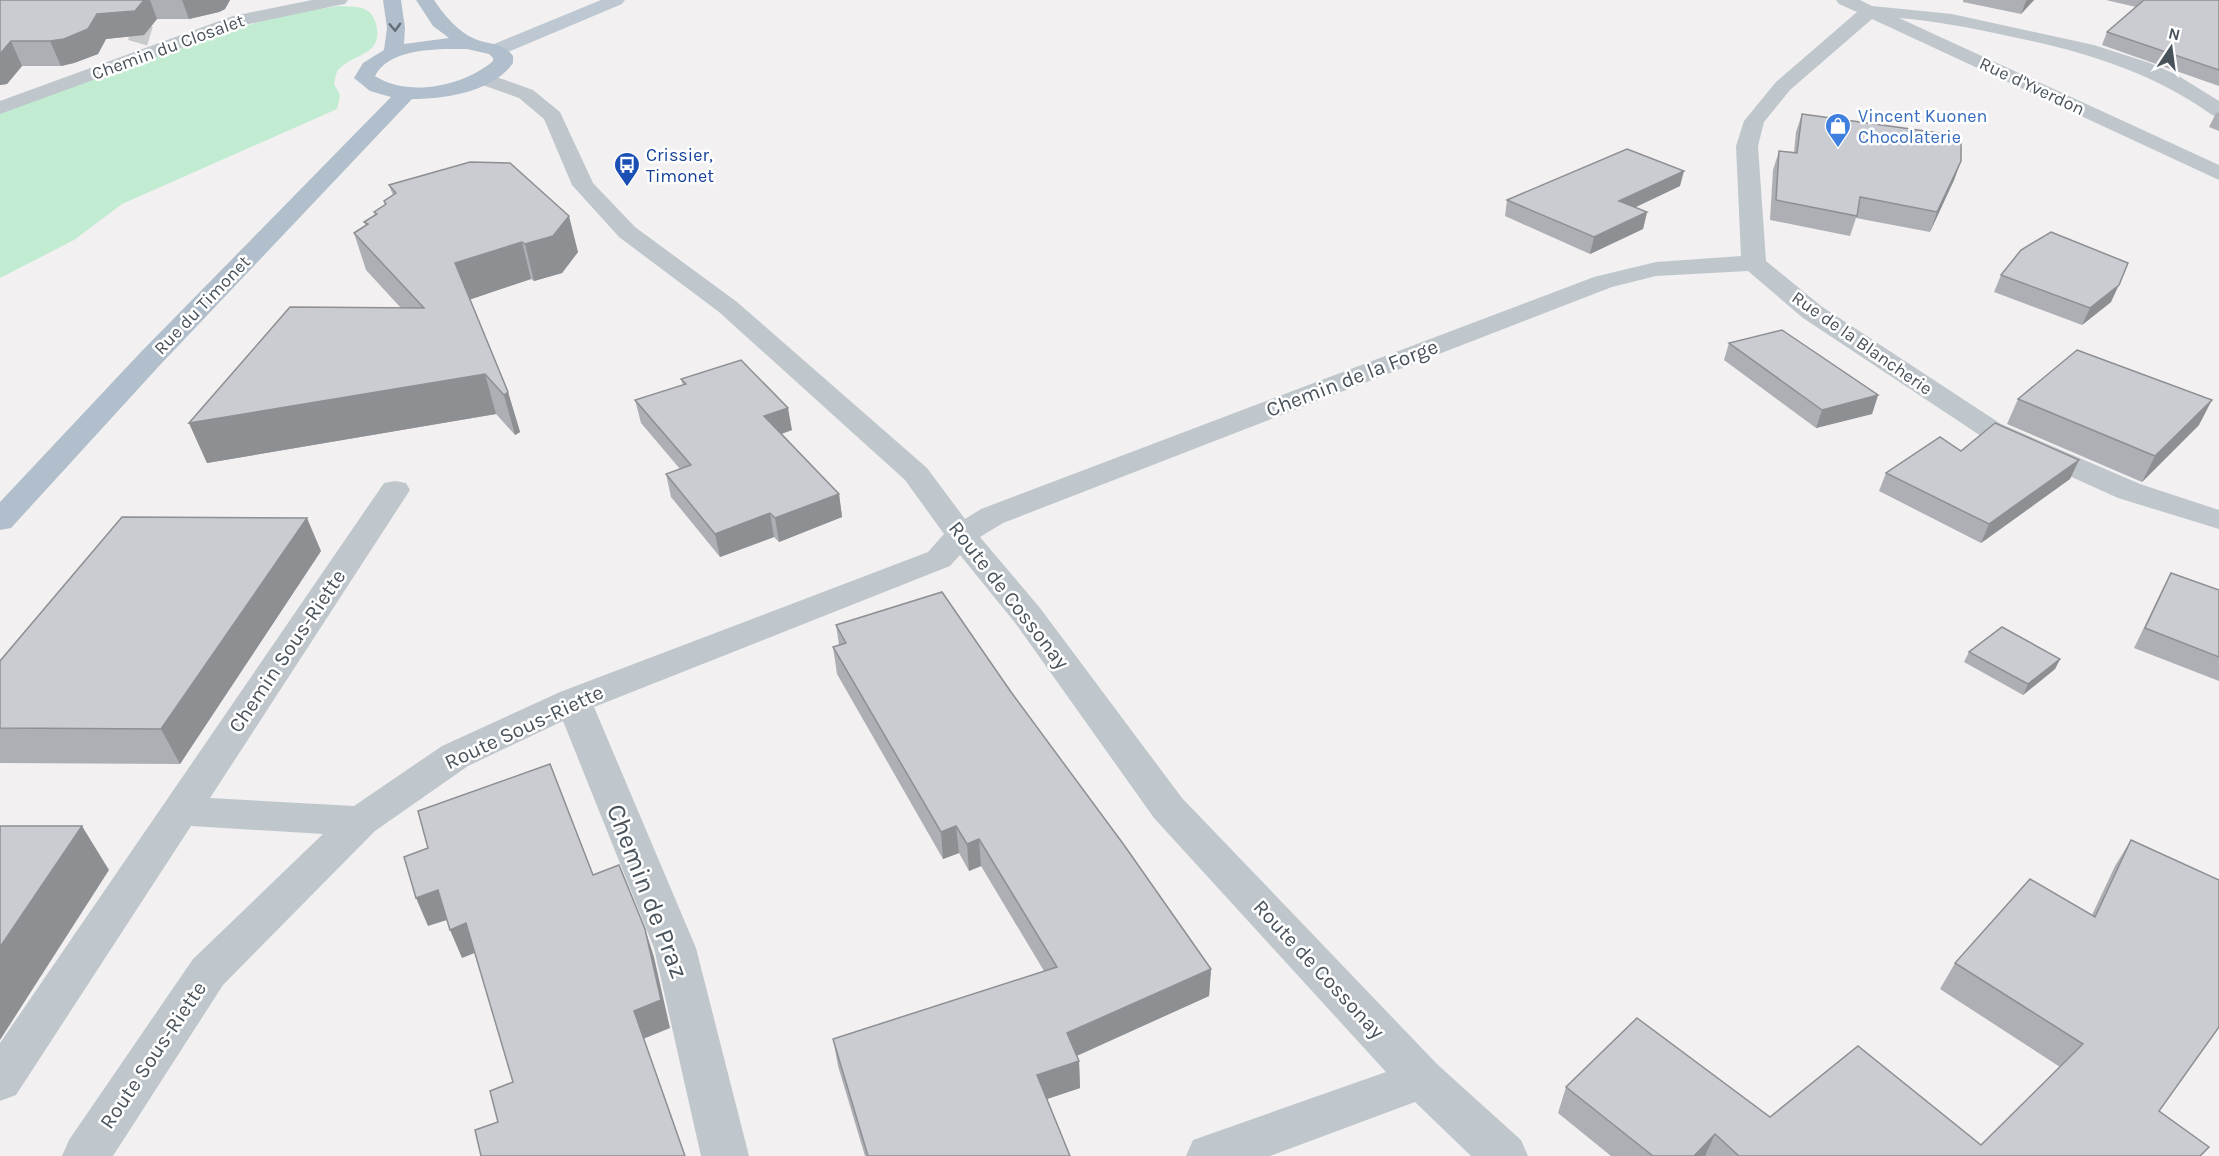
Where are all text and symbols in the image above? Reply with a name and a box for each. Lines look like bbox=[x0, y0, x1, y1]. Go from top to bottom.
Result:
street label: Chemin du Closalet bbox=[89, 9, 247, 85]
north arrow bbox=[2141, 18, 2201, 78]
one-way arrow bbox=[388, 22, 401, 31]
text: N bbox=[2167, 23, 2182, 44]
street label: Rue d'Yverdon bbox=[1976, 52, 2088, 120]
place label: Vincent Kuonen Chocolaterie bbox=[1858, 105, 1987, 148]
shop icon: Vincent Kuonen Chocolaterie bbox=[1823, 111, 1853, 149]
place label: Crissier, Timonet bbox=[646, 144, 714, 187]
bus stop icon: Crissier, Timonet bbox=[612, 150, 642, 188]
street label: Rue du Timonet bbox=[149, 251, 255, 359]
street label: Rue de la Blancherie bbox=[1788, 286, 1936, 400]
street label: Chemin de la Forge bbox=[1263, 334, 1441, 422]
street label: Route de Cossonay bbox=[944, 516, 1074, 674]
street label: Chemin Sous-Riette bbox=[223, 565, 351, 737]
street label: Route Sous-Riette bbox=[441, 680, 607, 774]
street label: Chemin de Praz bbox=[600, 800, 695, 983]
street label: Route de Cossonay bbox=[1249, 895, 1390, 1043]
street label: Route Sous-Riette bbox=[95, 977, 211, 1133]

